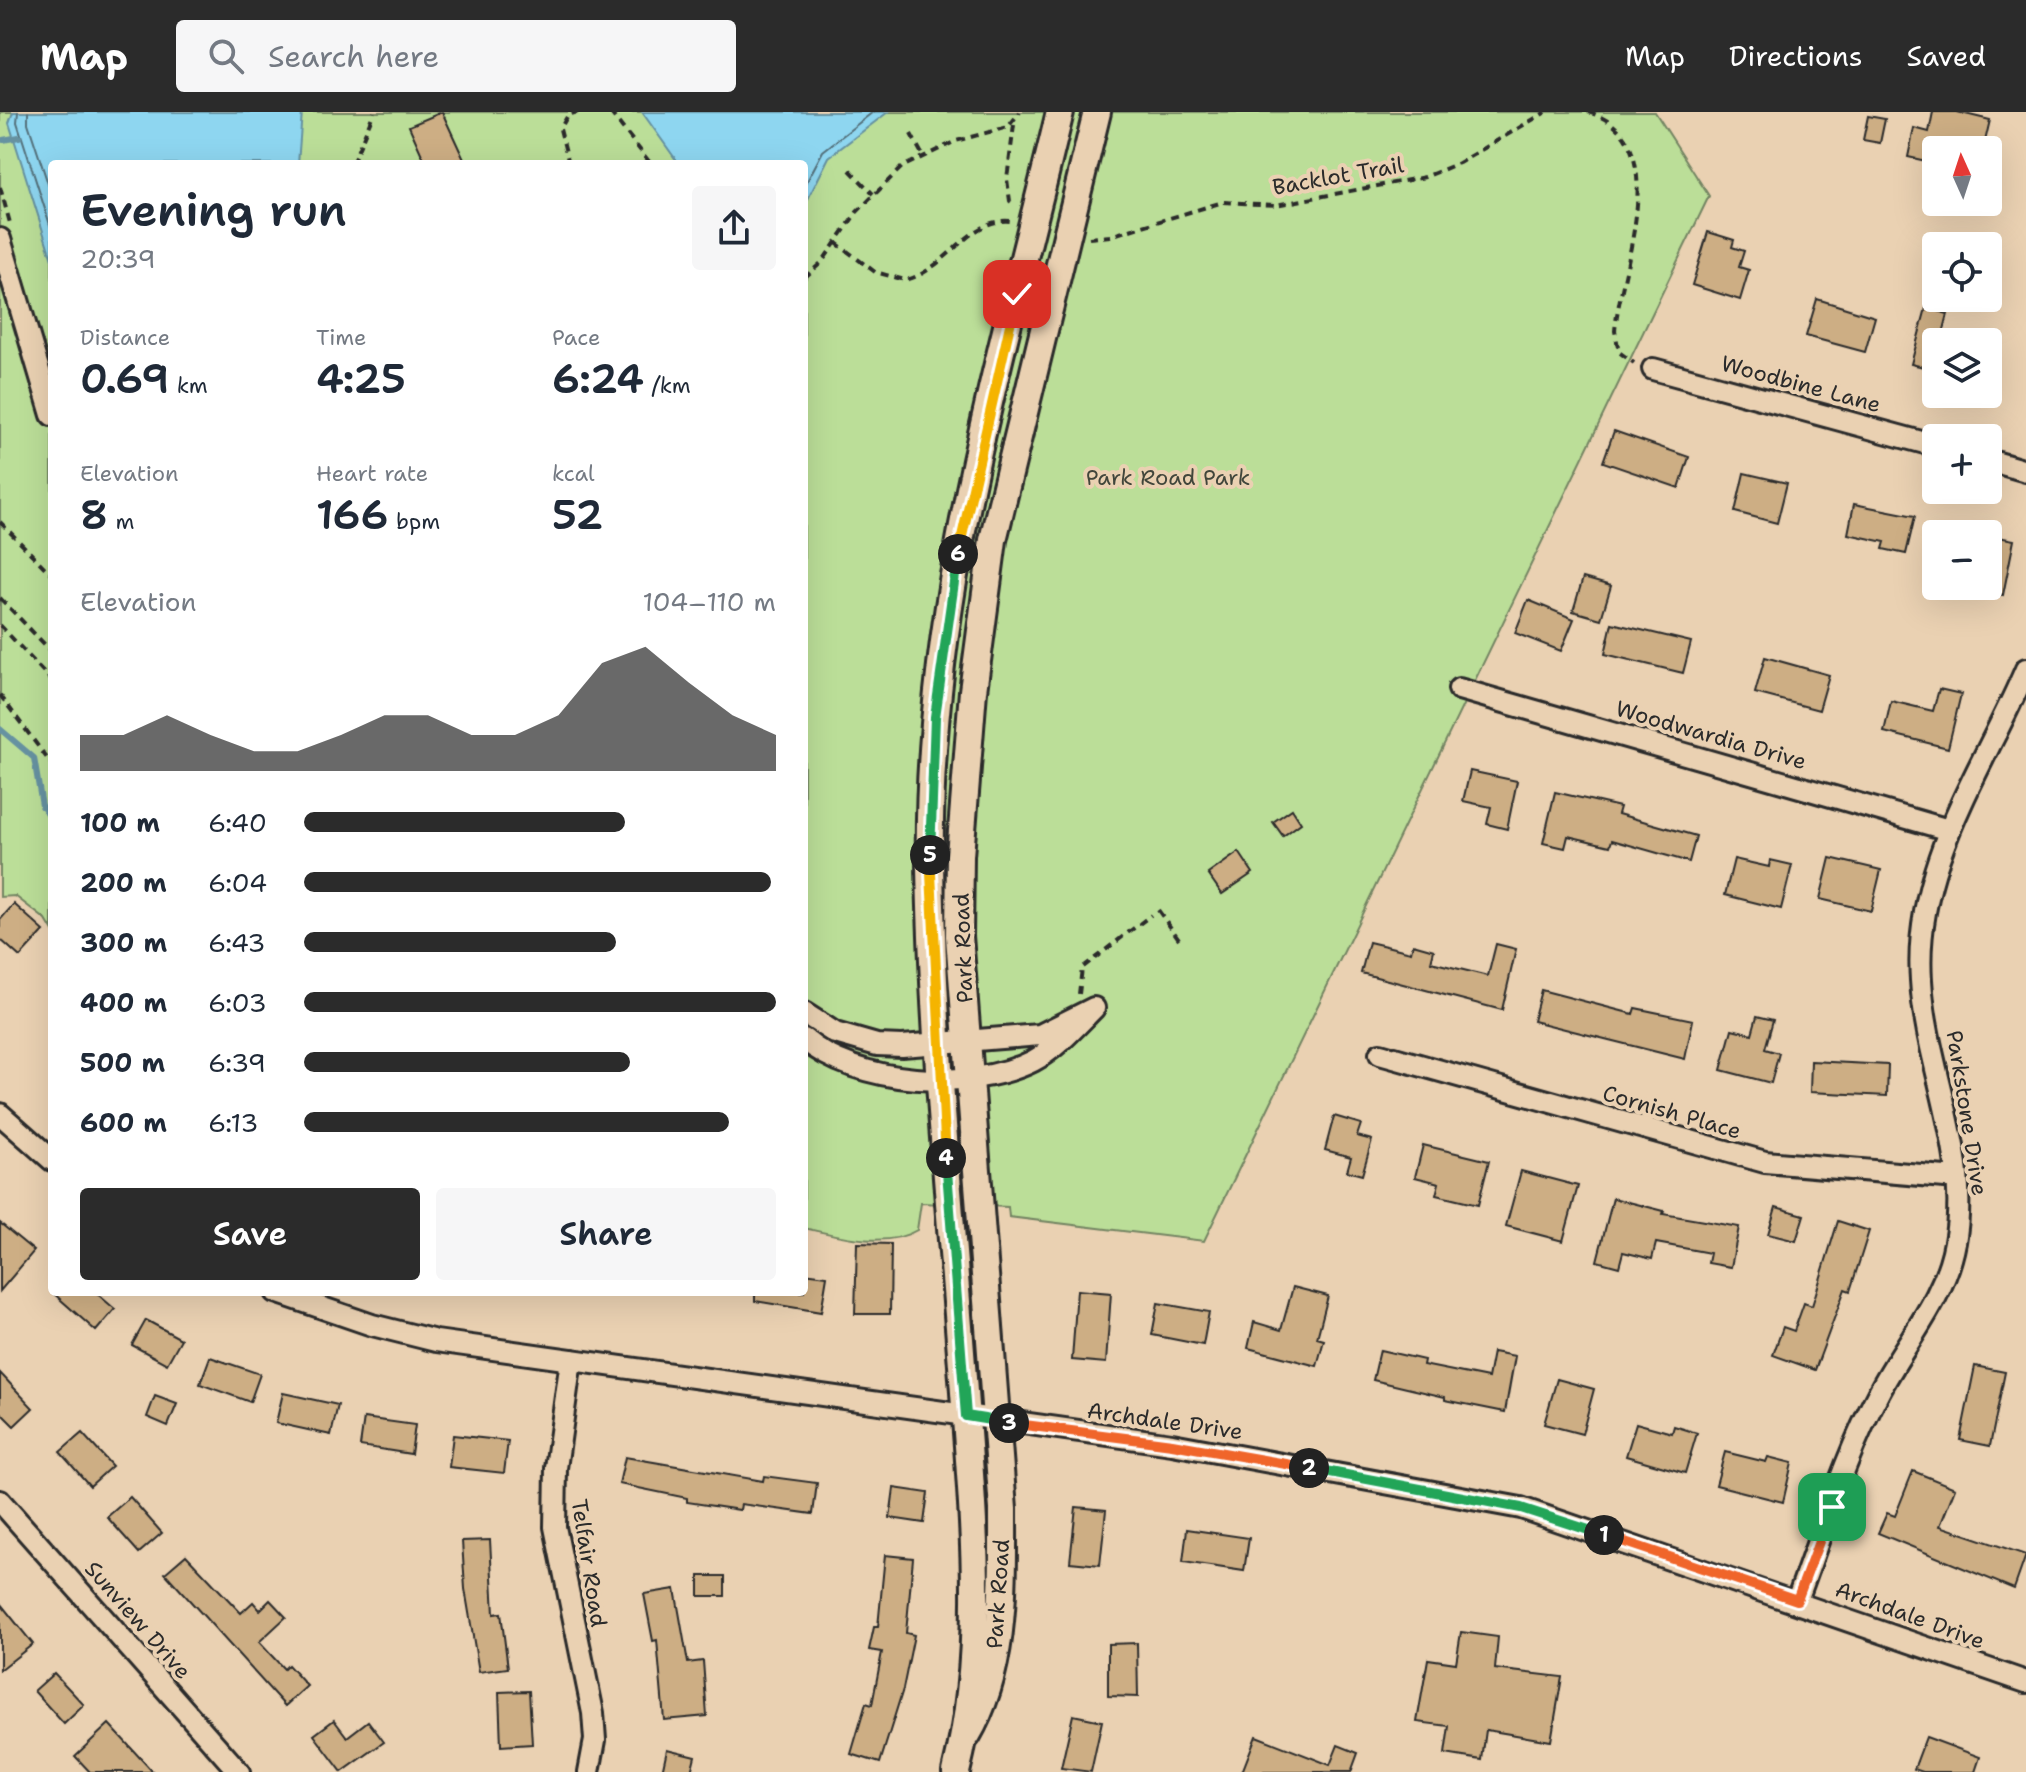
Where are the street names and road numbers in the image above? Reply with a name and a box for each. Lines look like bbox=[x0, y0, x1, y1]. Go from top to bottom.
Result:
street label: Backlot Trail bbox=[1270, 150, 1406, 202]
street label: Woodbine Lane bbox=[1718, 349, 1884, 419]
street label: Woodwardia Drive bbox=[1612, 694, 1810, 776]
street label: Park Road bbox=[947, 892, 979, 1003]
street label: Parkstone Drive bbox=[1940, 1028, 1994, 1198]
street label: Cornish Place bbox=[1599, 1078, 1745, 1146]
street label: Archdale Drive bbox=[1085, 1396, 1245, 1446]
street label: Telfair Road bbox=[565, 1497, 613, 1629]
street label: Park Road bbox=[980, 1538, 1016, 1650]
street label: Sunview Drive bbox=[79, 1555, 197, 1685]
street label: Archdale Drive bbox=[1831, 1575, 1989, 1655]

